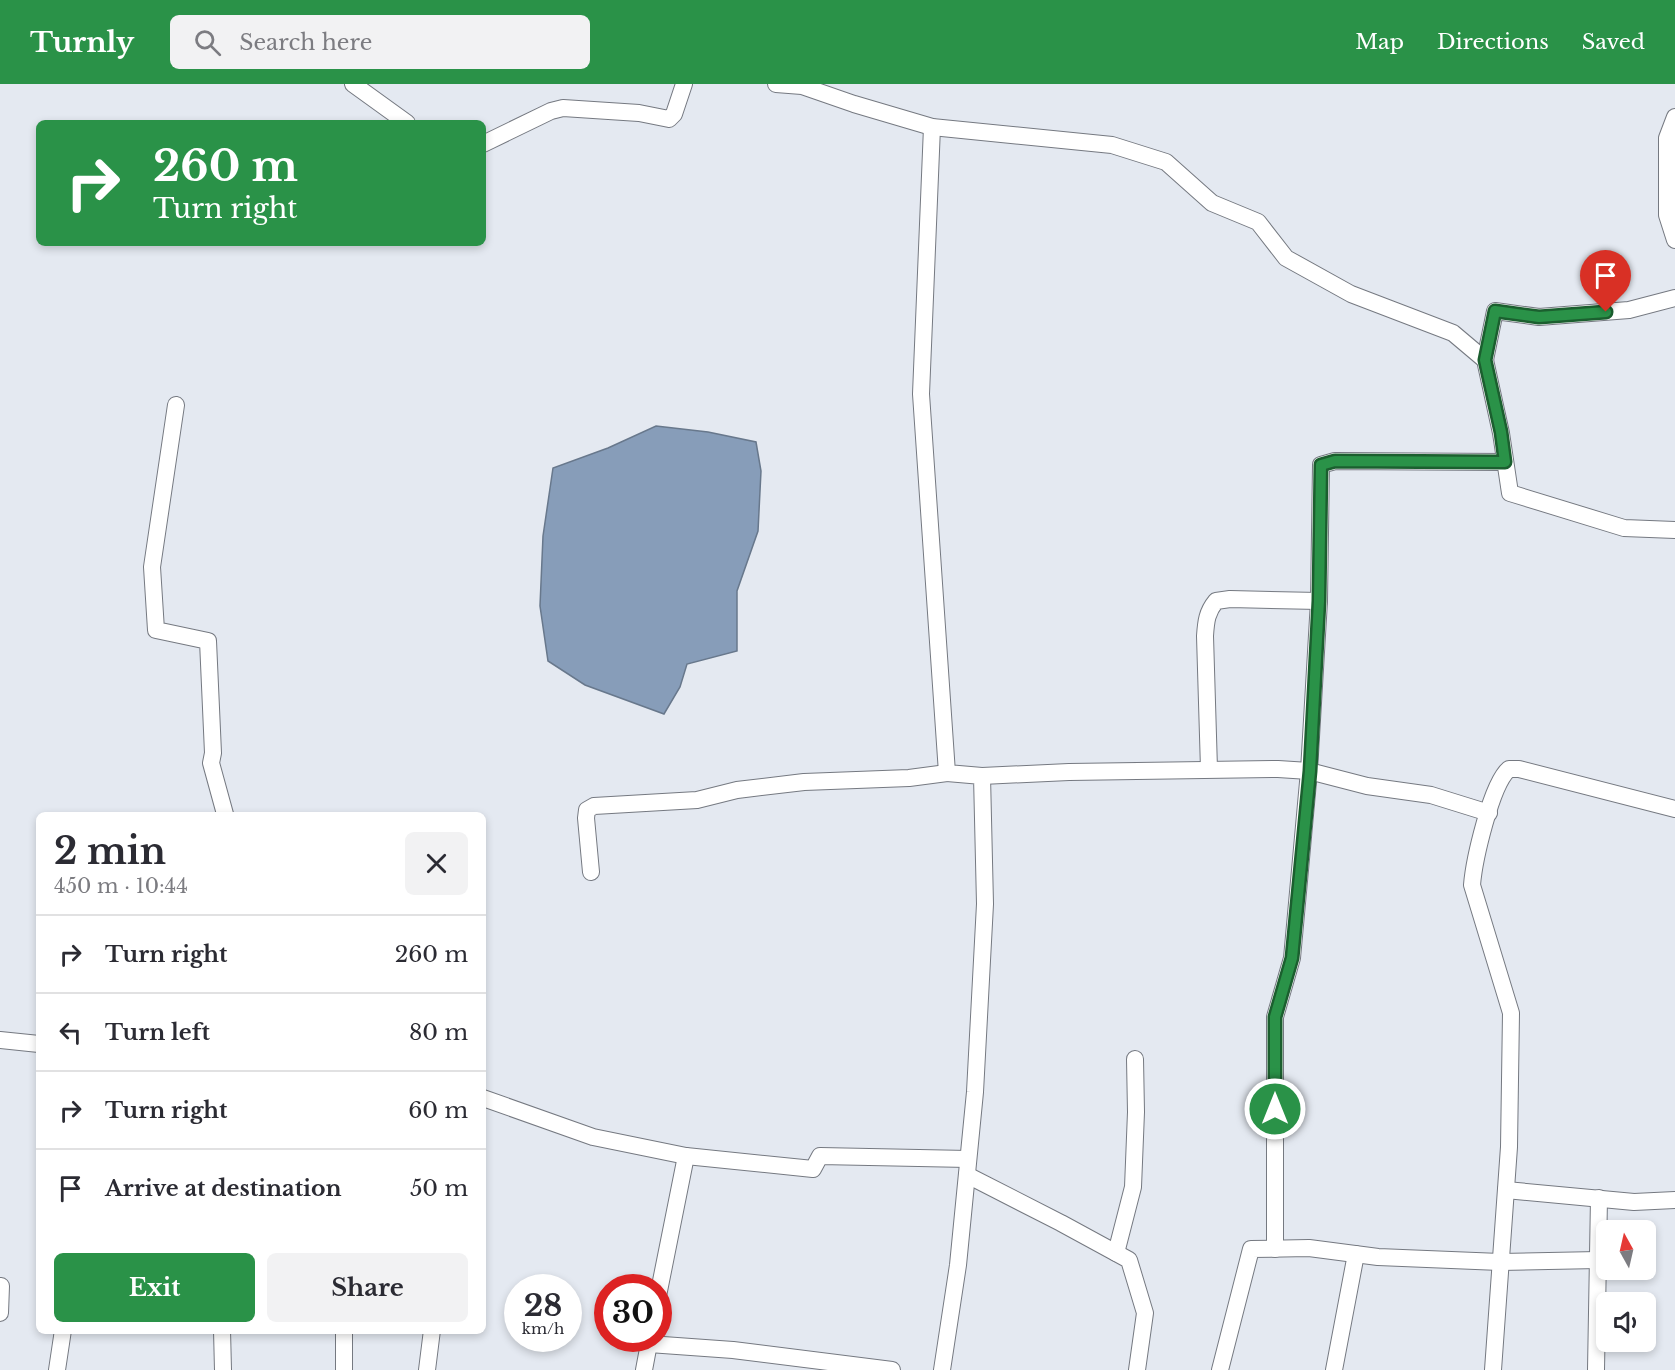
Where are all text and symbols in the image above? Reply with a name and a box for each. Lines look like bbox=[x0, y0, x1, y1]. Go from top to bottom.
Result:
search box bbox=[170, 15, 590, 69]
text: Turnly bbox=[30, 25, 134, 60]
icon: search bbox=[191, 26, 224, 59]
text: Search here bbox=[239, 29, 372, 56]
text: Map bbox=[1355, 29, 1404, 55]
text: Directions bbox=[1437, 29, 1549, 55]
text: Saved bbox=[1582, 29, 1645, 55]
text: 260 m bbox=[153, 140, 298, 192]
icon: right bbox=[54, 144, 132, 222]
text: Turn right bbox=[153, 192, 297, 225]
pin bbox=[1580, 250, 1631, 312]
icon: arrive bbox=[1589, 259, 1622, 292]
text: 2 min bbox=[54, 829, 166, 874]
button: close bbox=[405, 832, 468, 895]
text: 450 m · 10:44 bbox=[54, 874, 188, 898]
icon: right bbox=[54, 938, 87, 971]
text: Turn right bbox=[105, 941, 227, 968]
text: 260 m bbox=[395, 941, 468, 968]
icon: left bbox=[54, 1016, 87, 1049]
text: Turn left bbox=[105, 1019, 210, 1046]
text: 80 m bbox=[409, 1019, 468, 1046]
position arrow bbox=[1243, 1077, 1307, 1141]
icon: right bbox=[54, 1094, 87, 1127]
text: Turn right bbox=[105, 1097, 227, 1124]
text: 60 m bbox=[408, 1097, 468, 1124]
icon: arrive bbox=[54, 1172, 87, 1205]
text: Arrive at destination bbox=[105, 1175, 342, 1202]
text: 50 m bbox=[410, 1175, 468, 1202]
north arrow bbox=[1596, 1220, 1656, 1280]
map controls bbox=[1596, 1220, 1656, 1352]
button: Exit bbox=[54, 1253, 255, 1322]
button: Share bbox=[267, 1253, 468, 1322]
speed limit sign: 30 bbox=[594, 1274, 672, 1352]
text: 28 bbox=[524, 1287, 562, 1324]
button: sound bbox=[1596, 1292, 1656, 1352]
text: km/h bbox=[522, 1319, 564, 1338]

